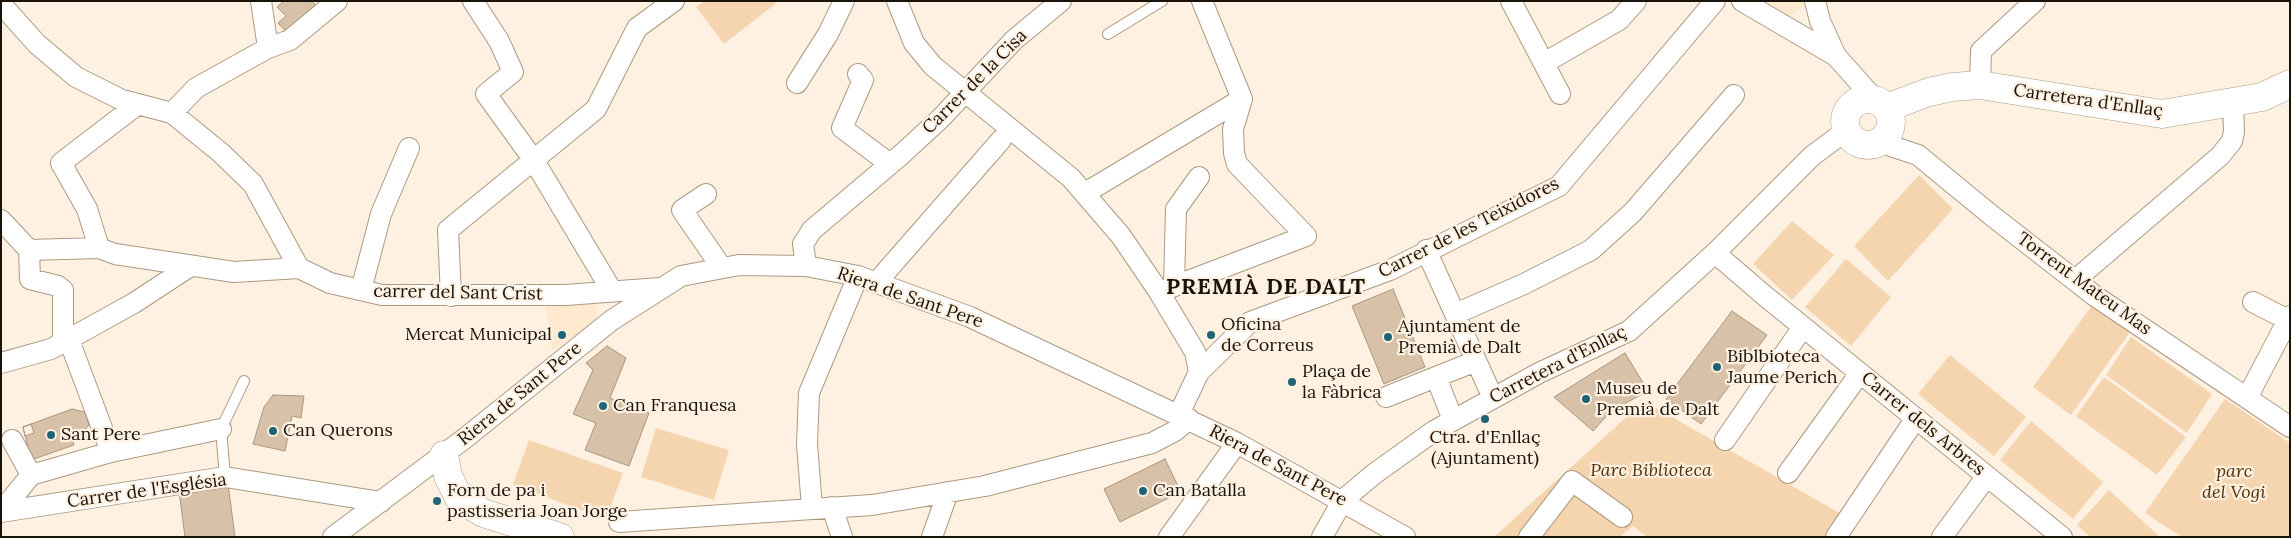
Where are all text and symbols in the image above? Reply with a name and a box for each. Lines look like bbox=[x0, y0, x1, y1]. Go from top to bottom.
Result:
street label: Carrer de la Cisa bbox=[918, 25, 1032, 139]
street label: Carretera d'Enllaç bbox=[2012, 80, 2164, 122]
street label: Carrer de les Teixidores bbox=[1375, 173, 1563, 283]
street label: Torrent Mateu Mas bbox=[2013, 228, 2155, 340]
street label: Riera de Sant Pere bbox=[834, 263, 986, 333]
district label: PREMIÀ DE DALT bbox=[1164, 275, 1368, 301]
street label: carrer del Sant Crist bbox=[373, 281, 543, 305]
place label: Oficina de Correus bbox=[1221, 314, 1314, 356]
place label: Ajuntament de Premià de Dalt bbox=[1398, 316, 1521, 358]
street label: Carretera d'Enllaç bbox=[1486, 321, 1630, 409]
place label: Mercat Municipal bbox=[405, 324, 552, 346]
marker: Mercat Municipal bbox=[556, 329, 568, 341]
marker: Oficina de Correus bbox=[1205, 329, 1217, 341]
marker: Ajuntament de Premià de Dalt bbox=[1382, 331, 1394, 343]
street label: Riera de Sant Pere bbox=[454, 337, 586, 451]
place label: Biblbioteca Jaume Perich bbox=[1727, 346, 1838, 388]
place label: Plaça de la Fàbrica bbox=[1302, 361, 1382, 404]
marker: Biblbioteca Jaume Perich bbox=[1711, 361, 1723, 373]
street label: Carrer dels Arbres bbox=[1857, 367, 1989, 481]
marker: Plaça de la Fàbrica bbox=[1286, 376, 1298, 388]
place label: Museu de Premià de Dalt bbox=[1596, 378, 1719, 420]
marker: Museu de Premià de Dalt bbox=[1580, 393, 1592, 405]
place label: Can Franquesa bbox=[613, 395, 737, 417]
marker: Can Franquesa bbox=[597, 400, 609, 412]
marker: Ctra. d'Enllaç (Ajuntament) bbox=[1479, 413, 1491, 425]
place label: Can Querons bbox=[283, 420, 393, 442]
street label: Riera de Sant Pere bbox=[1205, 421, 1351, 511]
place label: Sant Pere bbox=[61, 424, 141, 446]
marker: Can Querons bbox=[267, 425, 279, 437]
place label: Ctra. d'Enllaç (Ajuntament) bbox=[1430, 427, 1540, 469]
marker: Sant Pere bbox=[45, 429, 57, 441]
park label: Parc Biblioteca bbox=[1590, 460, 1712, 482]
park label: parc del Vogi bbox=[2202, 461, 2266, 504]
street label: Carrer de l'Església bbox=[66, 469, 228, 513]
place label: Forn de pa i pastisseria Joan Jorge bbox=[447, 480, 627, 522]
place label: Can Batalla bbox=[1153, 480, 1246, 502]
marker: Can Batalla bbox=[1137, 485, 1149, 497]
marker: Forn de pa i pastisseria Joan Jorge bbox=[431, 495, 443, 507]

